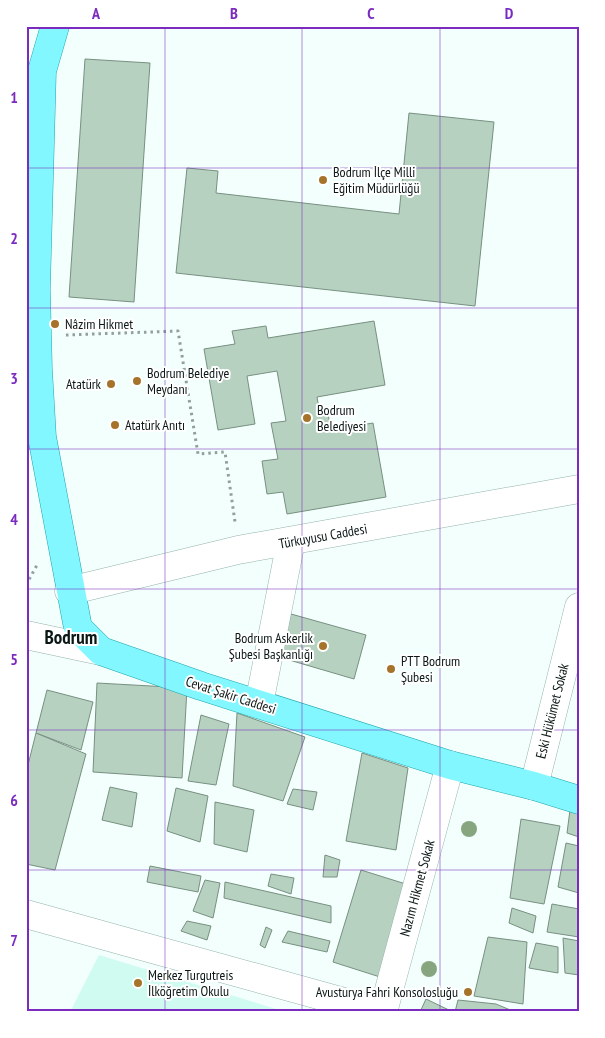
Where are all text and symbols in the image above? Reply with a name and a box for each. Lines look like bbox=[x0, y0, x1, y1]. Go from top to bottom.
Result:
text: A bbox=[91, 3, 101, 23]
text: B bbox=[230, 3, 238, 23]
text: C bbox=[367, 3, 375, 23]
text: D bbox=[505, 3, 514, 23]
text: 1 bbox=[10, 87, 18, 107]
place label: Bodrum İlçe Milli Eğitim Müdürlüğü bbox=[333, 163, 420, 197]
marker: Bodrum İlçe Milli Eğitim Müdürlüğü bbox=[317, 174, 329, 186]
text: 2 bbox=[10, 228, 18, 248]
place label: Nâzim Hikmet bbox=[65, 315, 133, 333]
marker: Nâzim Hikmet bbox=[49, 318, 61, 330]
place label: Bodrum Belediye Meydanı bbox=[147, 364, 229, 398]
text: 3 bbox=[10, 368, 18, 388]
place label: Atatürk bbox=[66, 375, 102, 393]
marker: Bodrum Belediye Meydanı bbox=[131, 375, 143, 387]
marker: Atatürk bbox=[105, 378, 117, 390]
place label: Bodrum Belediyesi bbox=[317, 401, 366, 435]
marker: Bodrum Belediyesi bbox=[301, 412, 313, 424]
place label: Atatürk Anıtı bbox=[125, 416, 185, 434]
marker: Atatürk Anıtı bbox=[109, 419, 121, 431]
text: 4 bbox=[10, 509, 18, 529]
street label: Türkuyusu Caddesi bbox=[277, 519, 369, 553]
district label: Bodrum bbox=[45, 625, 97, 649]
place label: Bodrum Askerlik Şubesi Başkanlığı bbox=[229, 629, 314, 663]
marker: Bodrum Askerlik Şubesi Başkanlığı bbox=[317, 640, 329, 652]
text: 5 bbox=[10, 649, 18, 669]
place label: PTT Bodrum Şubesi bbox=[401, 652, 460, 686]
street label: Eski Hükümet Sokak bbox=[531, 661, 573, 760]
marker: PTT Bodrum Şubesi bbox=[385, 663, 397, 675]
street label: Cevat Şakir Caddesi bbox=[184, 672, 278, 718]
text: 6 bbox=[10, 790, 18, 810]
street label: Nazım Hikmet Sokak bbox=[395, 837, 439, 938]
text: 7 bbox=[10, 930, 18, 950]
place label: Merkez Turgutreis İlköğretim Okulu bbox=[148, 966, 233, 1000]
marker: Merkez Turgutreis İlköğretim Okulu bbox=[132, 977, 144, 989]
place label: Avusturya Fahri Konsolosluğu bbox=[316, 983, 458, 1001]
marker: Avusturya Fahri Konsolosluğu bbox=[462, 986, 474, 998]

